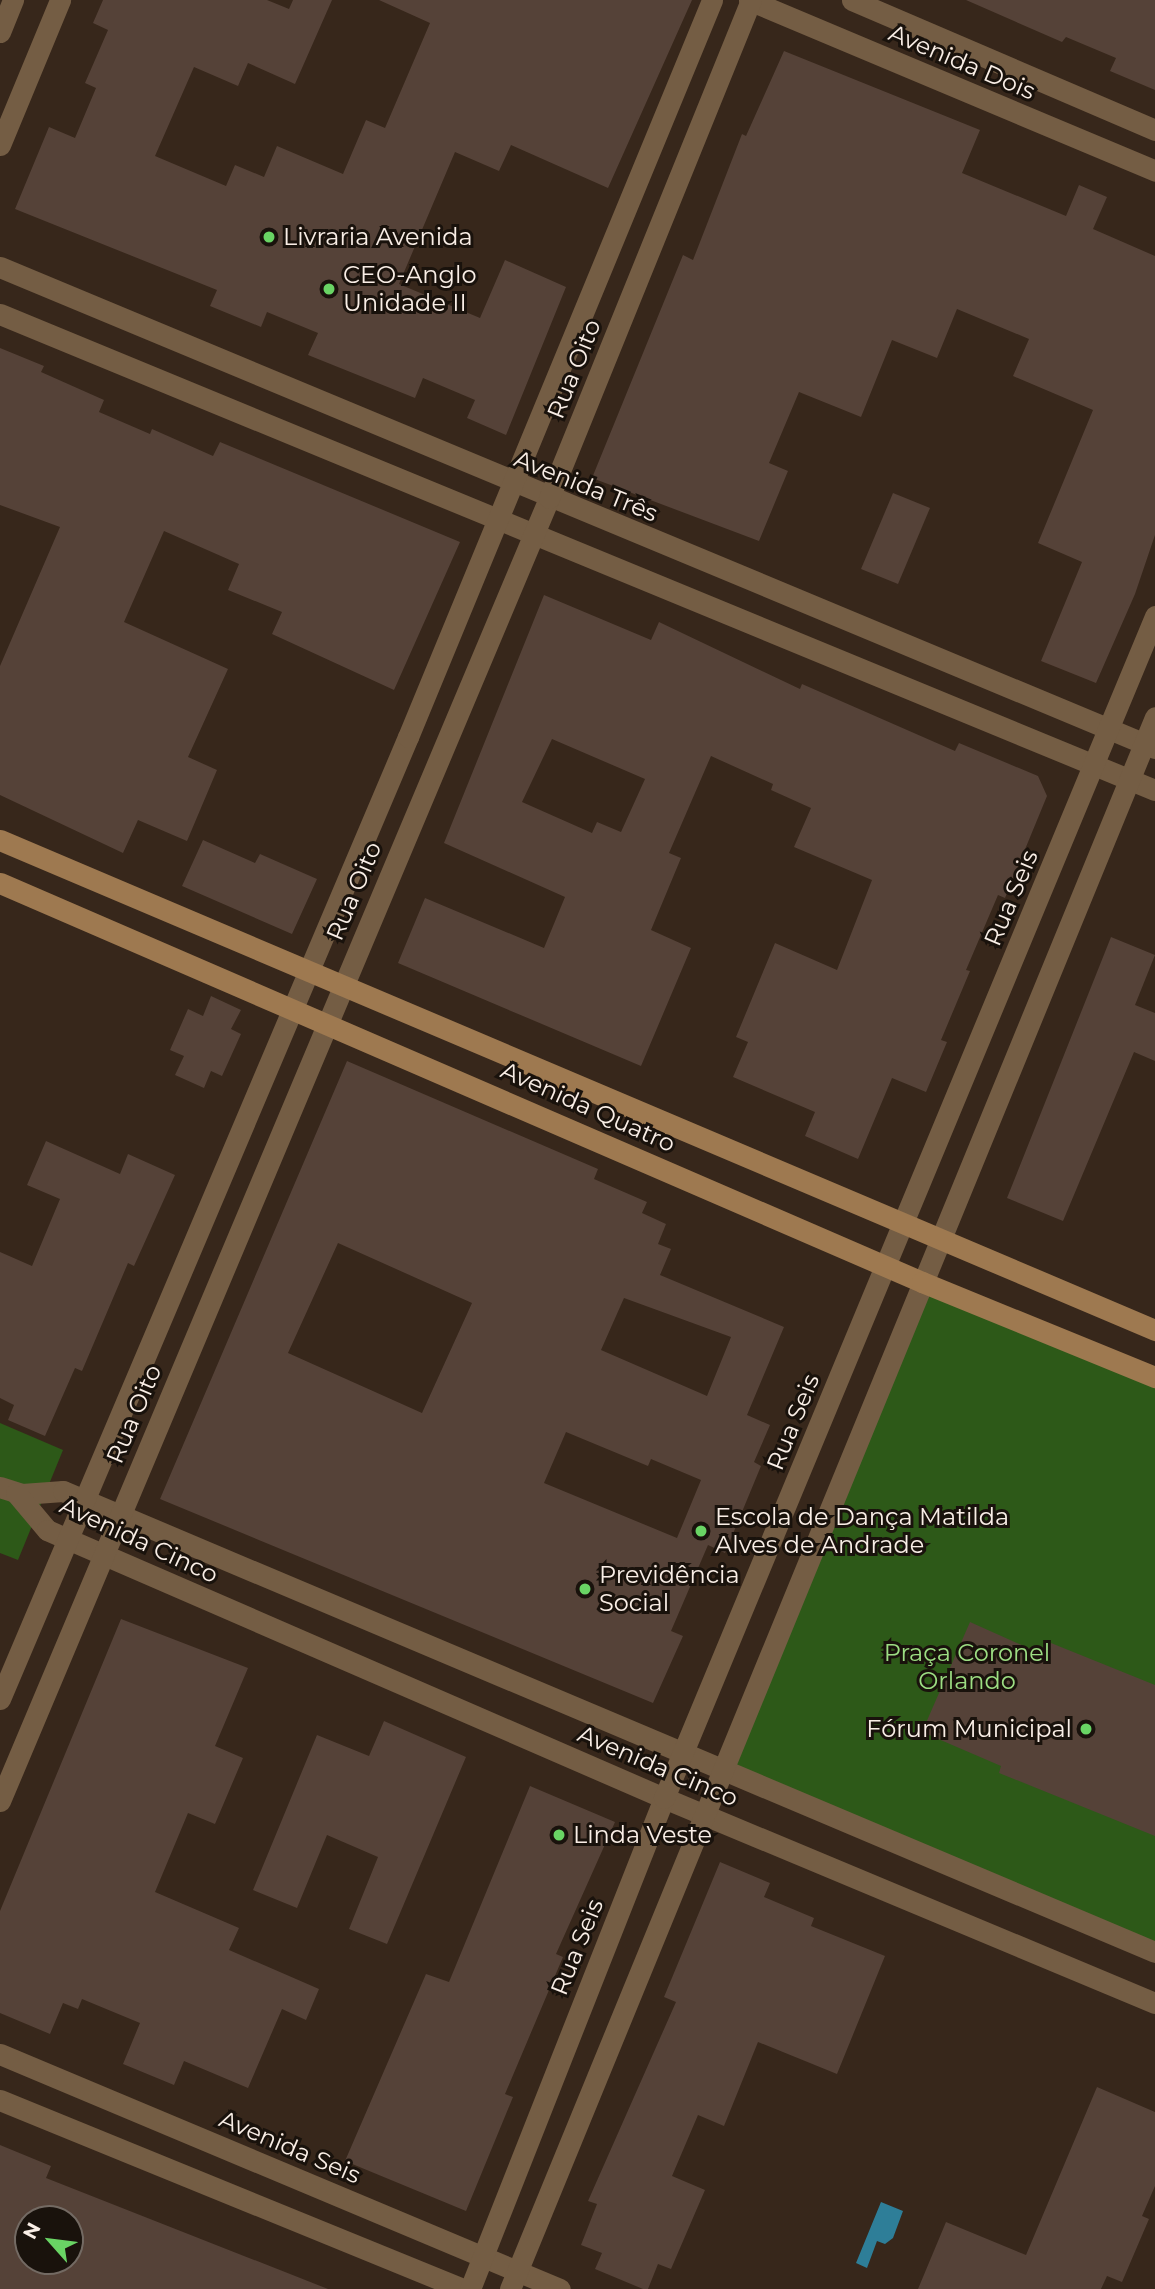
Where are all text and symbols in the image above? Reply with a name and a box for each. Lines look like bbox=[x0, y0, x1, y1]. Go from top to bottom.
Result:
street label: Avenida Dois bbox=[884, 18, 1040, 106]
place label: Livraria Avenida bbox=[283, 223, 473, 251]
marker: Livraria Avenida bbox=[261, 229, 277, 245]
place label: CEO-Anglo Unidade II bbox=[343, 261, 477, 317]
marker: CEO-Anglo Unidade II bbox=[321, 281, 337, 297]
street label: Rua Oito bbox=[541, 315, 607, 423]
street label: Avenida Três bbox=[510, 444, 662, 528]
street label: Rua Oito bbox=[320, 837, 388, 945]
street label: Rua Seis bbox=[978, 846, 1044, 950]
street label: Avenida Quatro bbox=[496, 1056, 680, 1158]
street label: Rua Oito bbox=[100, 1360, 168, 1468]
street label: Rua Seis bbox=[761, 1370, 825, 1474]
street label: Avenida Cinco bbox=[55, 1491, 223, 1589]
place label: Escola de Dança Matilda Alves de Andrade bbox=[715, 1503, 1009, 1559]
marker: Escola de Dança Matilda Alves de Andrade bbox=[693, 1523, 709, 1539]
place label: Previdência Social bbox=[599, 1561, 740, 1617]
marker: Previdência Social bbox=[577, 1581, 593, 1597]
park label: Praça Coronel Orlando bbox=[884, 1639, 1050, 1695]
place label: Fórum Municipal bbox=[866, 1715, 1072, 1743]
street label: Avenida Cinco bbox=[574, 1719, 742, 1813]
marker: Fórum Municipal bbox=[1078, 1721, 1094, 1737]
place label: Linda Veste bbox=[573, 1821, 712, 1849]
marker: Linda Veste bbox=[551, 1827, 567, 1843]
street label: Rua Seis bbox=[545, 1895, 609, 1999]
street label: Avenida Seis bbox=[215, 2104, 365, 2190]
north arrow bbox=[14, 2205, 84, 2275]
text: N bbox=[18, 2219, 46, 2243]

